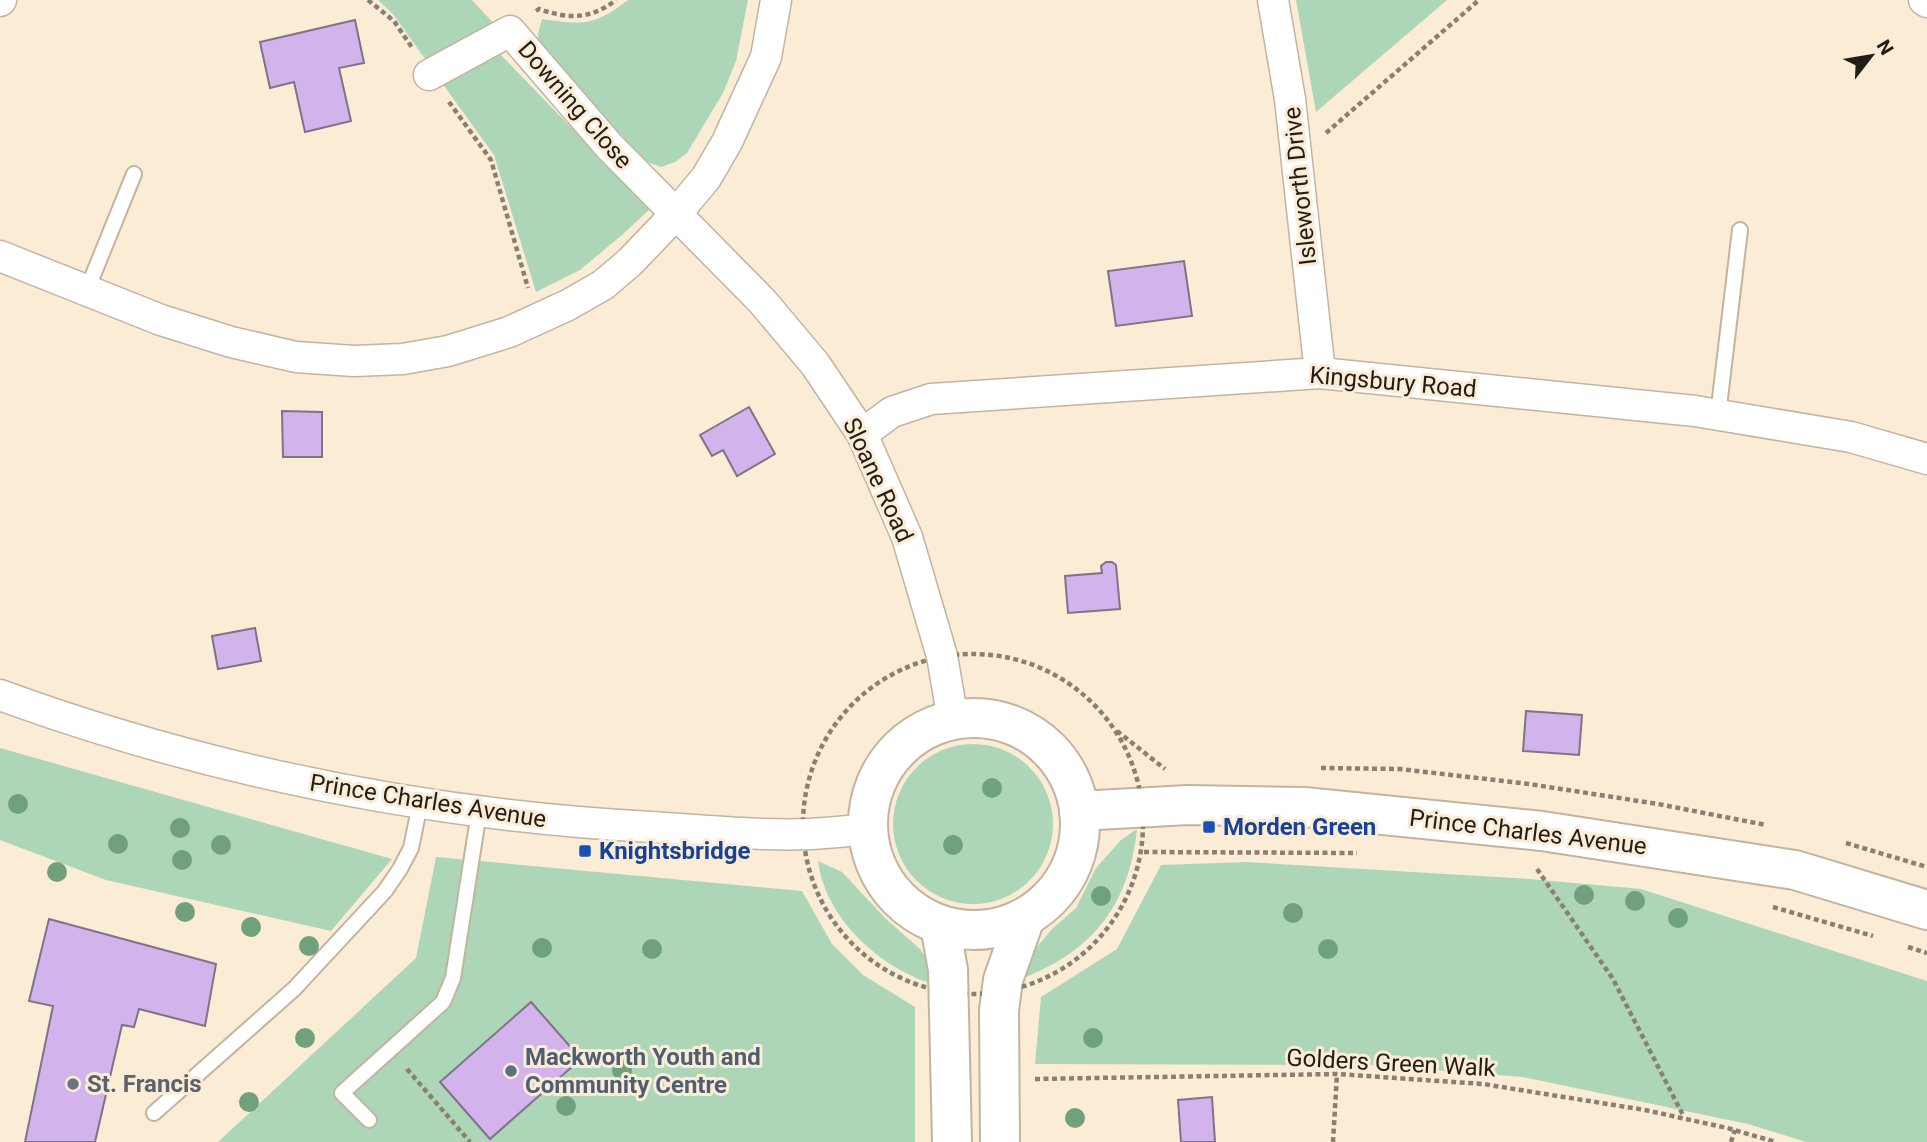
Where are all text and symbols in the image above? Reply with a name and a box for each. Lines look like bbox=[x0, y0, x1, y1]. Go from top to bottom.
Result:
north arrow bbox=[1836, 21, 1906, 91]
street label: Downing Close bbox=[512, 36, 638, 174]
text: N bbox=[1872, 36, 1898, 59]
street label: Isleworth Drive bbox=[1278, 106, 1322, 266]
street label: Kingsbury Road bbox=[1308, 361, 1478, 403]
street label: Sloane Road bbox=[837, 413, 919, 547]
street label: Prince Charles Avenue bbox=[308, 768, 548, 834]
street label: Prince Charles Avenue bbox=[1408, 804, 1648, 860]
place label: Morden Green bbox=[1223, 813, 1376, 841]
marker: Morden Green bbox=[1201, 819, 1217, 835]
place label: Knightsbridge bbox=[599, 837, 750, 865]
marker: Knightsbridge bbox=[577, 843, 593, 859]
place label: Mackworth Youth and Community Centre bbox=[525, 1043, 761, 1099]
street label: Golders Green Walk bbox=[1286, 1044, 1497, 1083]
marker: Mackworth Youth and Community Centre bbox=[503, 1063, 519, 1079]
place label: St. Francis bbox=[87, 1070, 202, 1098]
marker: St. Francis bbox=[65, 1076, 81, 1092]

